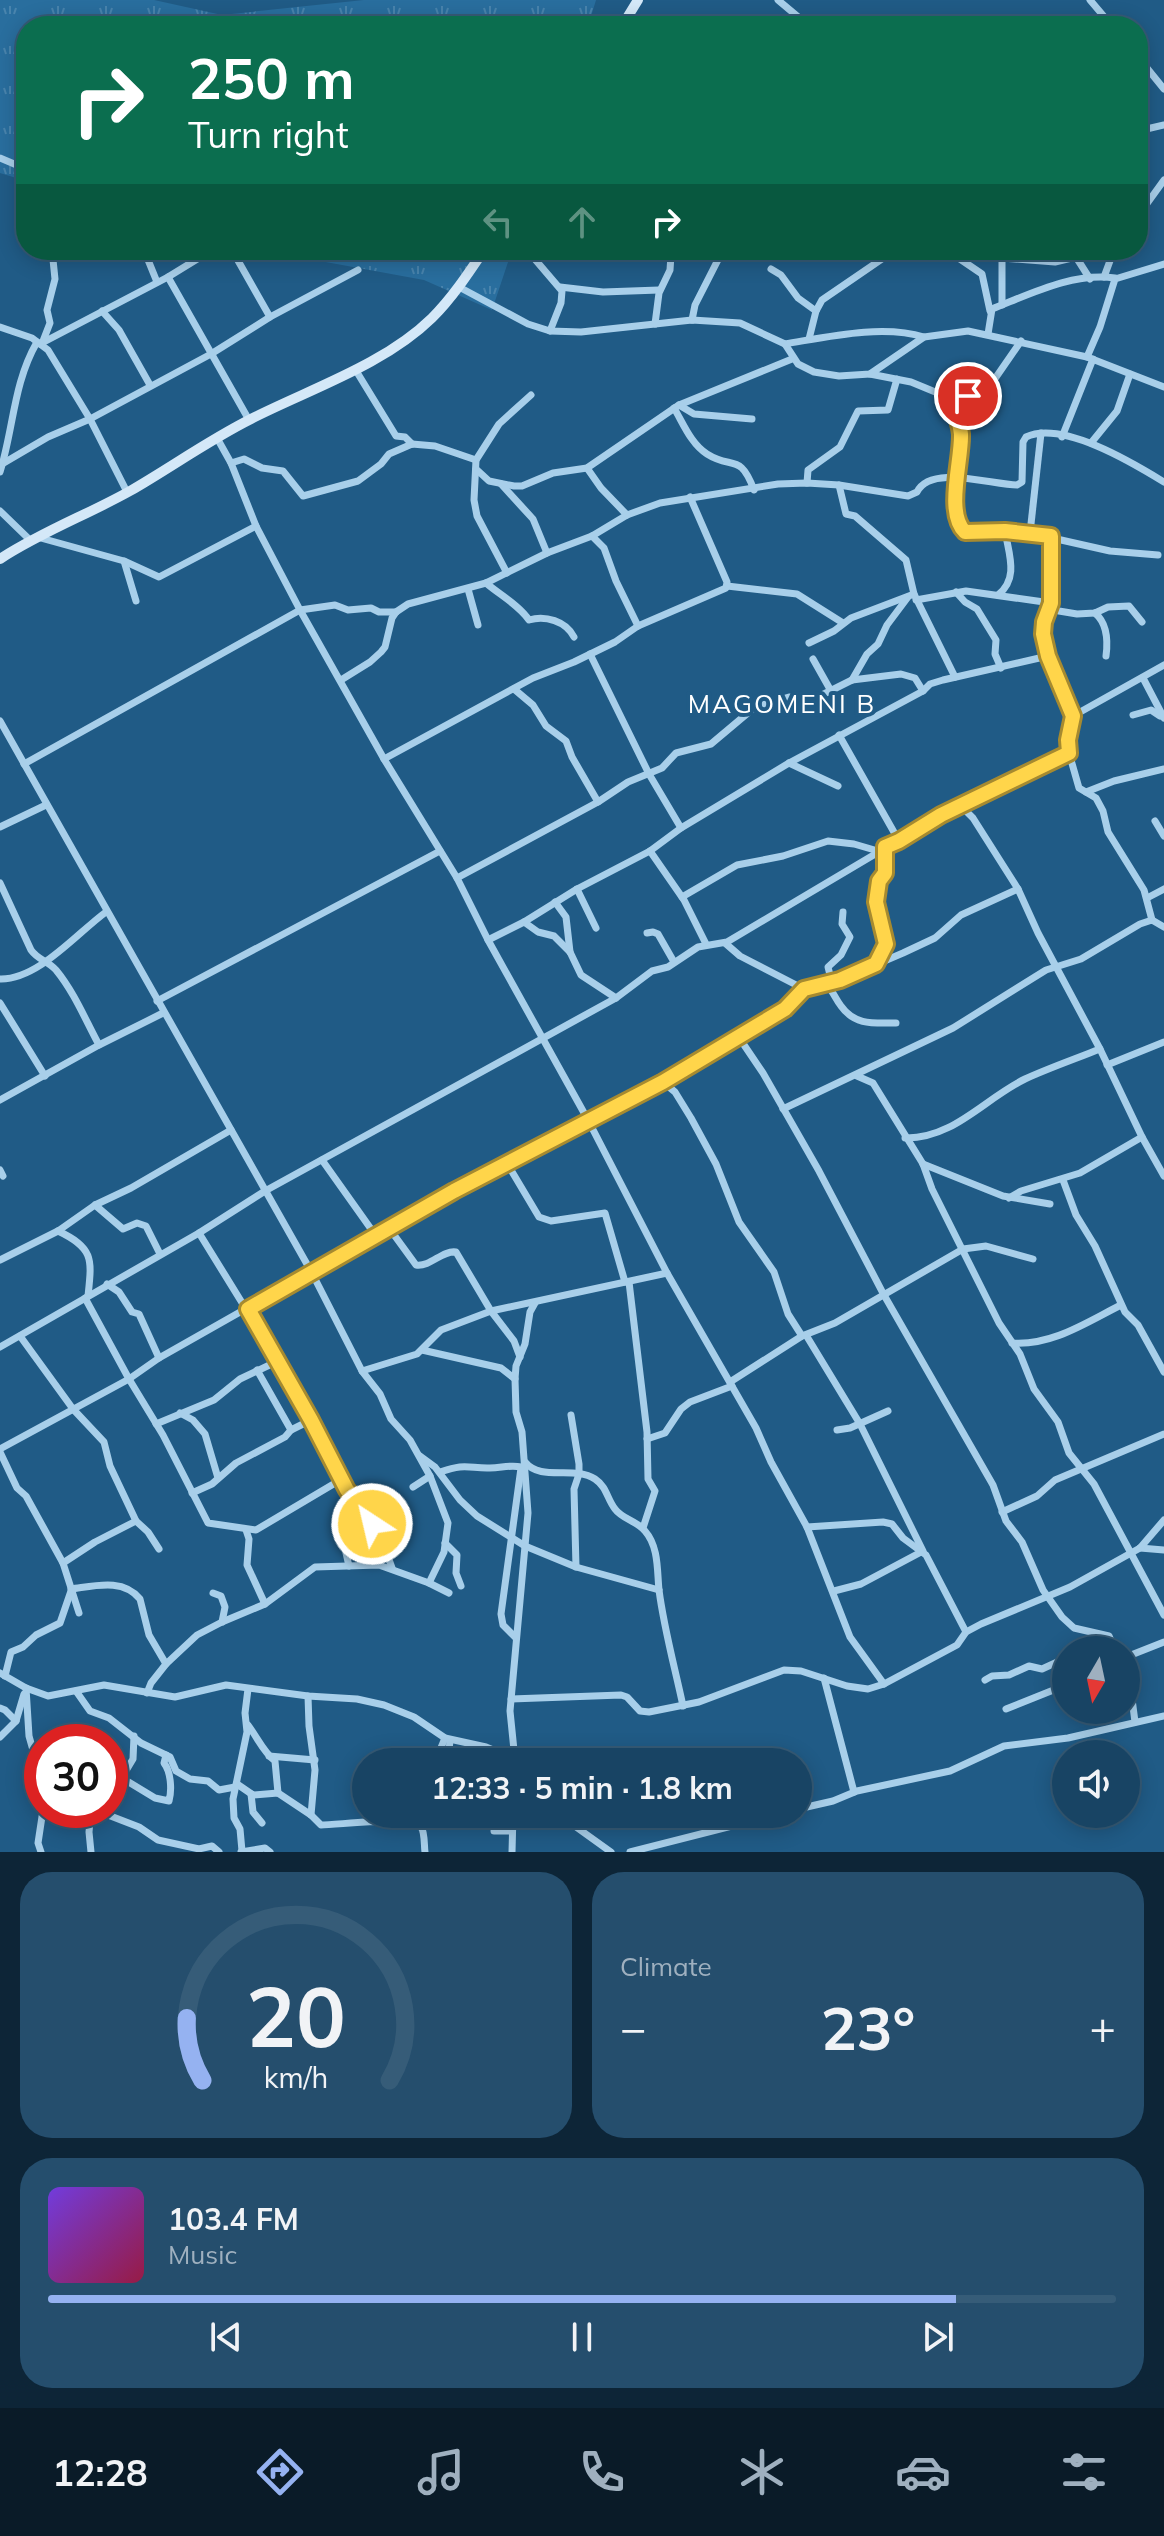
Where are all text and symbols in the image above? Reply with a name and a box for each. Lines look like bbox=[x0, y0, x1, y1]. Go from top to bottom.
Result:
text: 250 m bbox=[188, 43, 355, 113]
icon: right bbox=[56, 48, 160, 152]
text: Turn right bbox=[188, 112, 349, 157]
icon: left bbox=[476, 200, 520, 244]
icon: ahead bbox=[560, 200, 604, 244]
icon: right bbox=[644, 200, 688, 244]
pin bbox=[934, 362, 1002, 430]
icon: arrive bbox=[946, 374, 990, 418]
district label: MAGOMENI B bbox=[688, 687, 876, 720]
position arrow bbox=[330, 1482, 414, 1566]
north arrow bbox=[1052, 1636, 1140, 1724]
map controls bbox=[1052, 1636, 1140, 1828]
speed limit sign: 30 bbox=[24, 1724, 128, 1828]
button: sound bbox=[1052, 1740, 1140, 1828]
text: 12:33 · 5 min · 1.8 km bbox=[431, 1769, 733, 1807]
text: Climate bbox=[620, 1950, 712, 1983]
text: 20 bbox=[246, 1963, 346, 2068]
text: 23° bbox=[821, 1990, 915, 2065]
text: − bbox=[620, 2000, 646, 2055]
text: + bbox=[1090, 2000, 1116, 2055]
text: km/h bbox=[264, 2059, 328, 2095]
text: 103.4 FM bbox=[168, 2200, 299, 2238]
text: Music bbox=[168, 2238, 237, 2271]
icon: previous bbox=[204, 2315, 248, 2359]
icon: pause bbox=[560, 2315, 604, 2359]
icon: next bbox=[916, 2315, 960, 2359]
icon: directions bbox=[252, 2444, 308, 2500]
icon: music bbox=[413, 2444, 469, 2500]
icon: phone bbox=[574, 2444, 630, 2500]
icon: climate bbox=[734, 2444, 790, 2500]
icon: car bbox=[895, 2444, 951, 2500]
icon: filters bbox=[1056, 2444, 1112, 2500]
text: 12:28 bbox=[52, 2450, 148, 2495]

